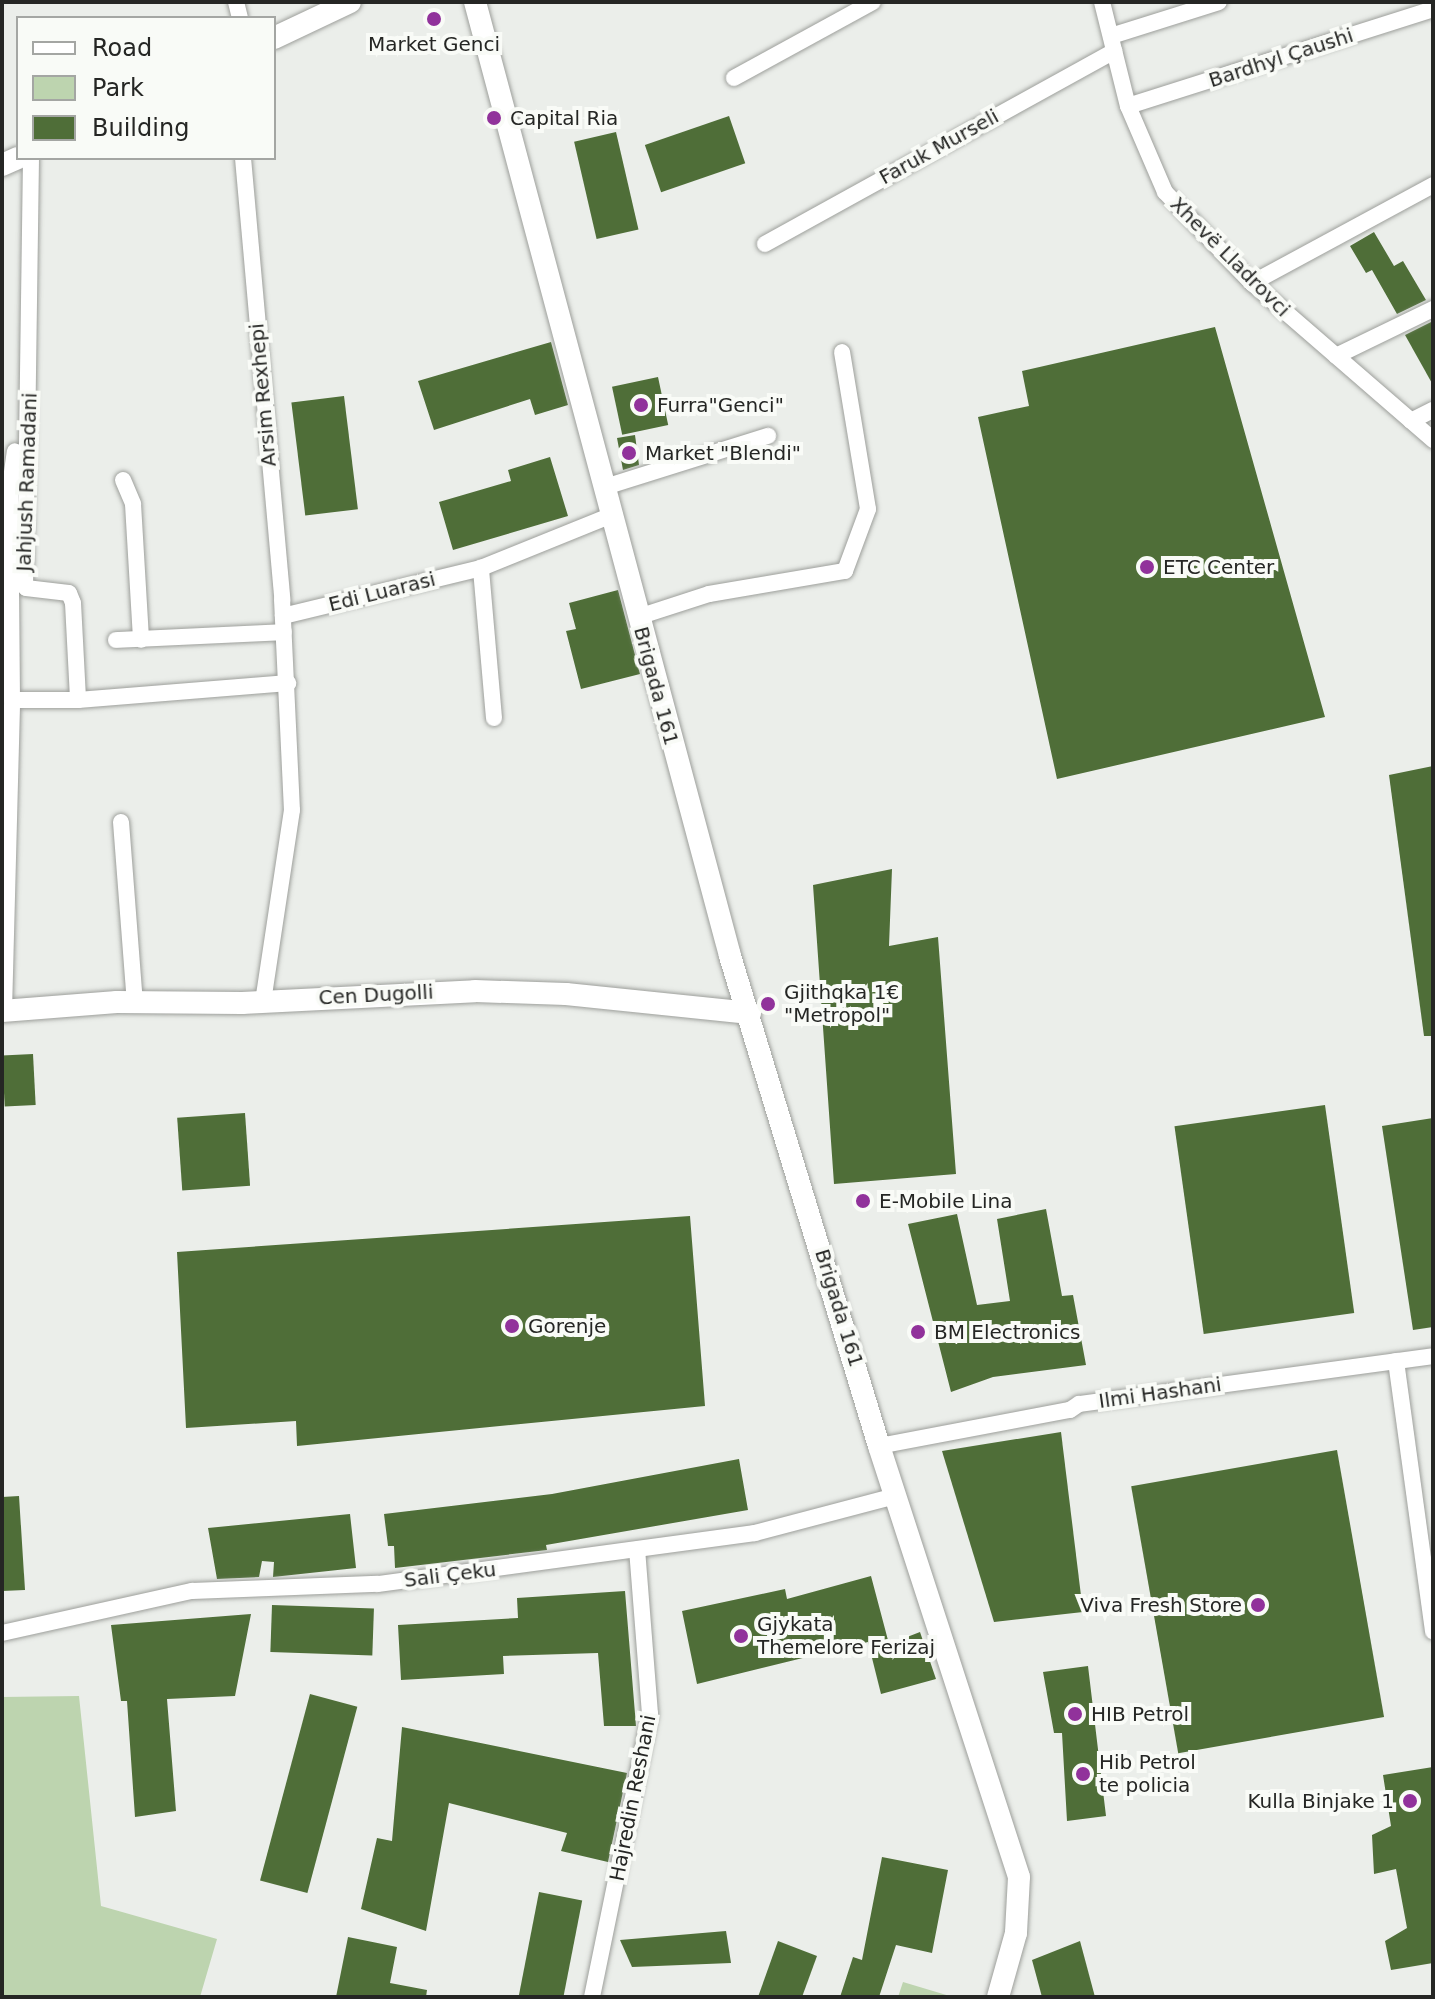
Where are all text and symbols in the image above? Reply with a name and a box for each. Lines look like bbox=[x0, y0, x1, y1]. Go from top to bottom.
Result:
marker: Market Genci bbox=[425, 10, 443, 28]
legend bbox=[16, 16, 276, 160]
street label: Bardhyl Çaushi bbox=[1206, 23, 1356, 93]
place label: Market Genci bbox=[368, 32, 500, 56]
text: Road bbox=[92, 34, 152, 62]
text: Park bbox=[92, 74, 144, 102]
street label: Faruk Murseli bbox=[875, 104, 1003, 190]
place label: Capital Ria bbox=[510, 106, 618, 130]
marker: Capital Ria bbox=[485, 109, 503, 127]
text: Building bbox=[92, 114, 189, 142]
street label: Xhevë Lladrovci bbox=[1165, 192, 1295, 322]
street label: Arsim Rexhepi bbox=[245, 322, 281, 468]
street label: Jahjush Ramadani bbox=[12, 392, 42, 572]
place label: Furra"Genci" bbox=[657, 393, 784, 417]
marker: Furra"Genci" bbox=[632, 396, 650, 414]
place label: Market "Blendi" bbox=[645, 441, 801, 465]
marker: Market "Blendi" bbox=[620, 444, 638, 462]
place label: ETC Center bbox=[1163, 555, 1274, 579]
marker: ETC Center bbox=[1138, 558, 1156, 576]
street label: Edi Luarasi bbox=[326, 567, 438, 617]
street label: Brigada 161 bbox=[629, 624, 683, 748]
street label: Cen Dugolli bbox=[318, 980, 434, 1010]
place label: Gjithqka 1€ "Metropol" bbox=[784, 980, 899, 1027]
marker: Gjithqka 1€ "Metropol" bbox=[759, 995, 777, 1013]
place label: E-Mobile Lina bbox=[879, 1189, 1012, 1213]
marker: E-Mobile Lina bbox=[854, 1192, 872, 1210]
street label: Brigada 161 bbox=[810, 1246, 868, 1370]
place label: Gorenje bbox=[528, 1314, 606, 1338]
marker: Gorenje bbox=[503, 1317, 521, 1335]
place label: BM Electronics bbox=[934, 1320, 1080, 1344]
marker: BM Electronics bbox=[909, 1323, 927, 1341]
street label: Ilmi Hashani bbox=[1097, 1373, 1223, 1413]
street label: Sali Çeku bbox=[403, 1557, 497, 1593]
place label: Viva Fresh Store bbox=[1080, 1593, 1242, 1617]
marker: Viva Fresh Store bbox=[1249, 1596, 1267, 1614]
place label: Gjykata Themelore Ferizaj bbox=[757, 1612, 935, 1659]
marker: Gjykata Themelore Ferizaj bbox=[732, 1627, 750, 1645]
place label: HIB Petrol bbox=[1091, 1702, 1189, 1726]
marker: HIB Petrol bbox=[1066, 1705, 1084, 1723]
street label: Hajredin Reshani bbox=[605, 1713, 661, 1883]
place label: Hib Petrol te policia bbox=[1099, 1750, 1196, 1797]
marker: Hib Petrol te policia bbox=[1074, 1765, 1092, 1783]
place label: Kulla Binjake 1 bbox=[1247, 1789, 1394, 1813]
marker: Kulla Binjake 1 bbox=[1401, 1792, 1419, 1810]

